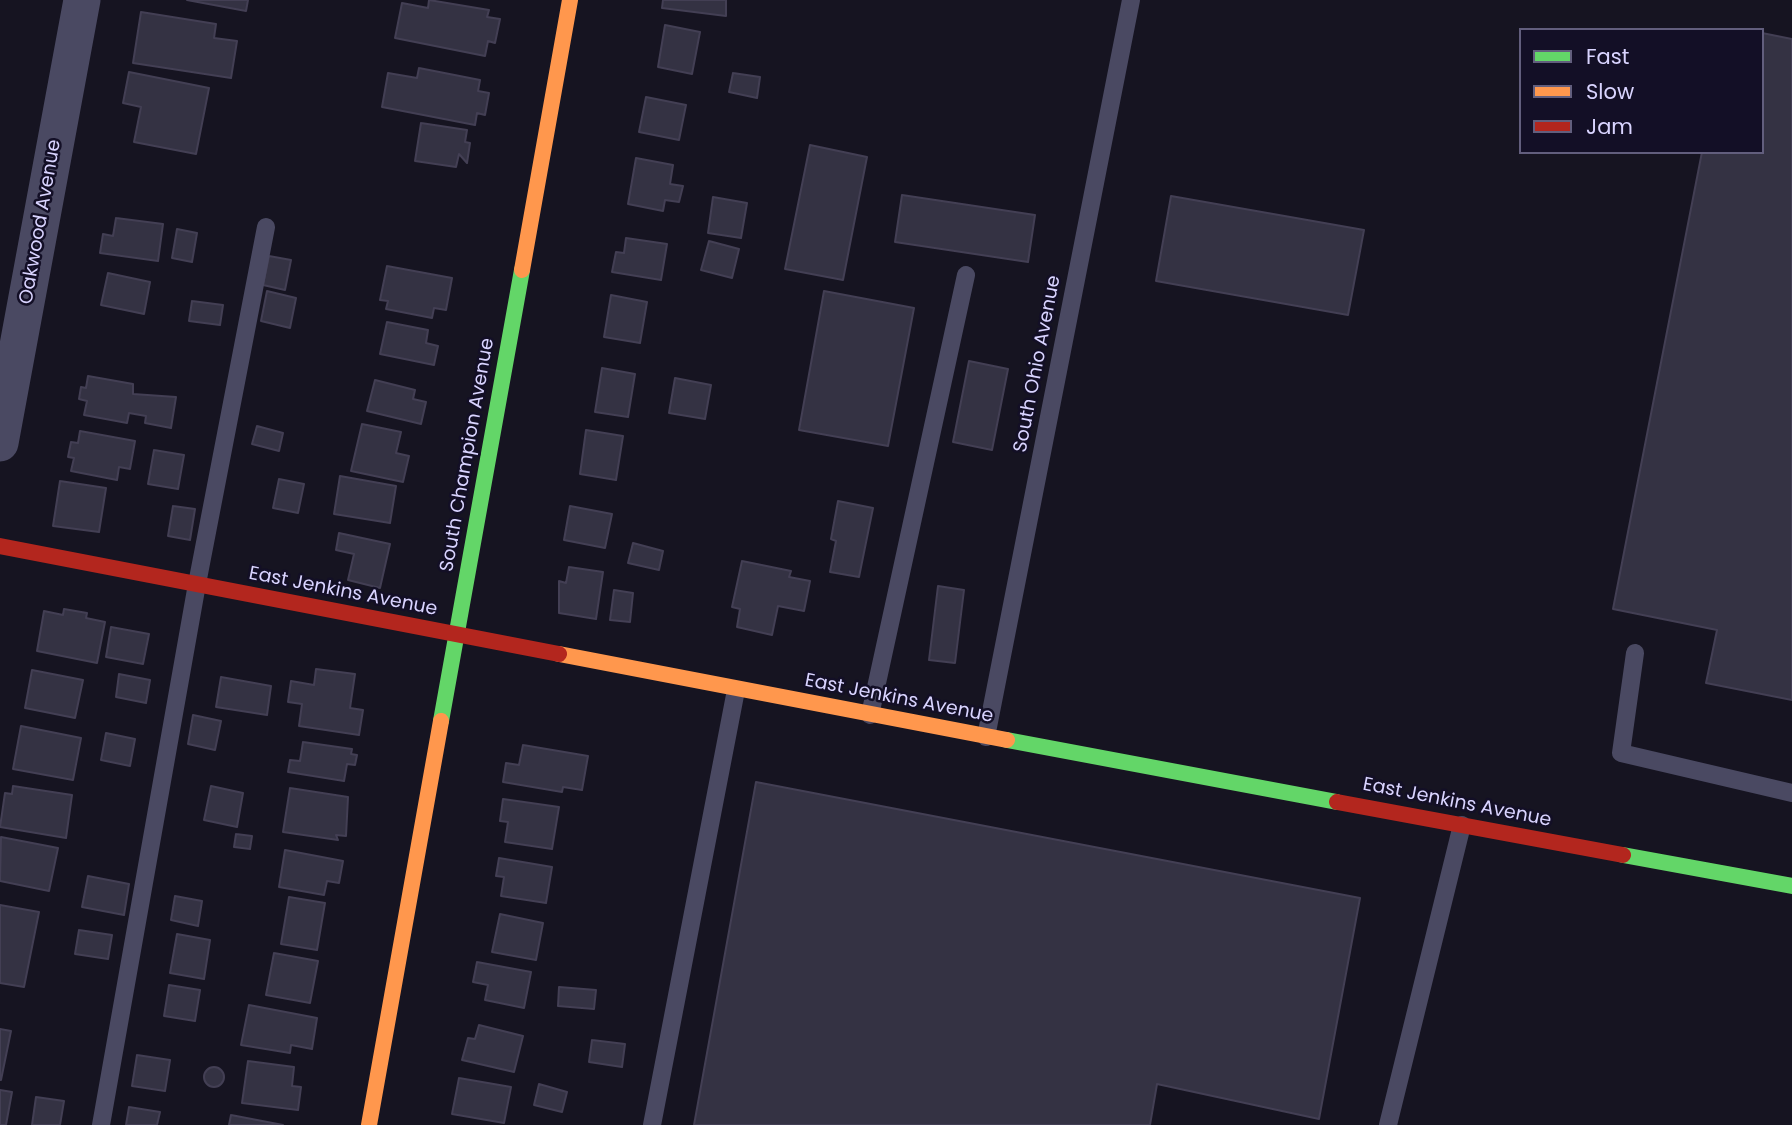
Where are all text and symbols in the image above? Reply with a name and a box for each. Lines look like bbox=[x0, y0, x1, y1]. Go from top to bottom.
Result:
legend bbox=[1519, 28, 1764, 154]
text: Fast bbox=[1586, 42, 1629, 71]
text: Slow bbox=[1586, 77, 1634, 106]
text: Jam bbox=[1586, 112, 1633, 141]
street label: Oakwood Avenue bbox=[15, 138, 67, 306]
street label: South Ohio Avenue bbox=[1010, 273, 1066, 455]
street label: South Champion Avenue bbox=[436, 336, 500, 574]
street label: East Jenkins Avenue bbox=[247, 563, 439, 621]
street label: East Jenkins Avenue bbox=[803, 670, 995, 728]
street label: East Jenkins Avenue bbox=[1361, 774, 1553, 832]

